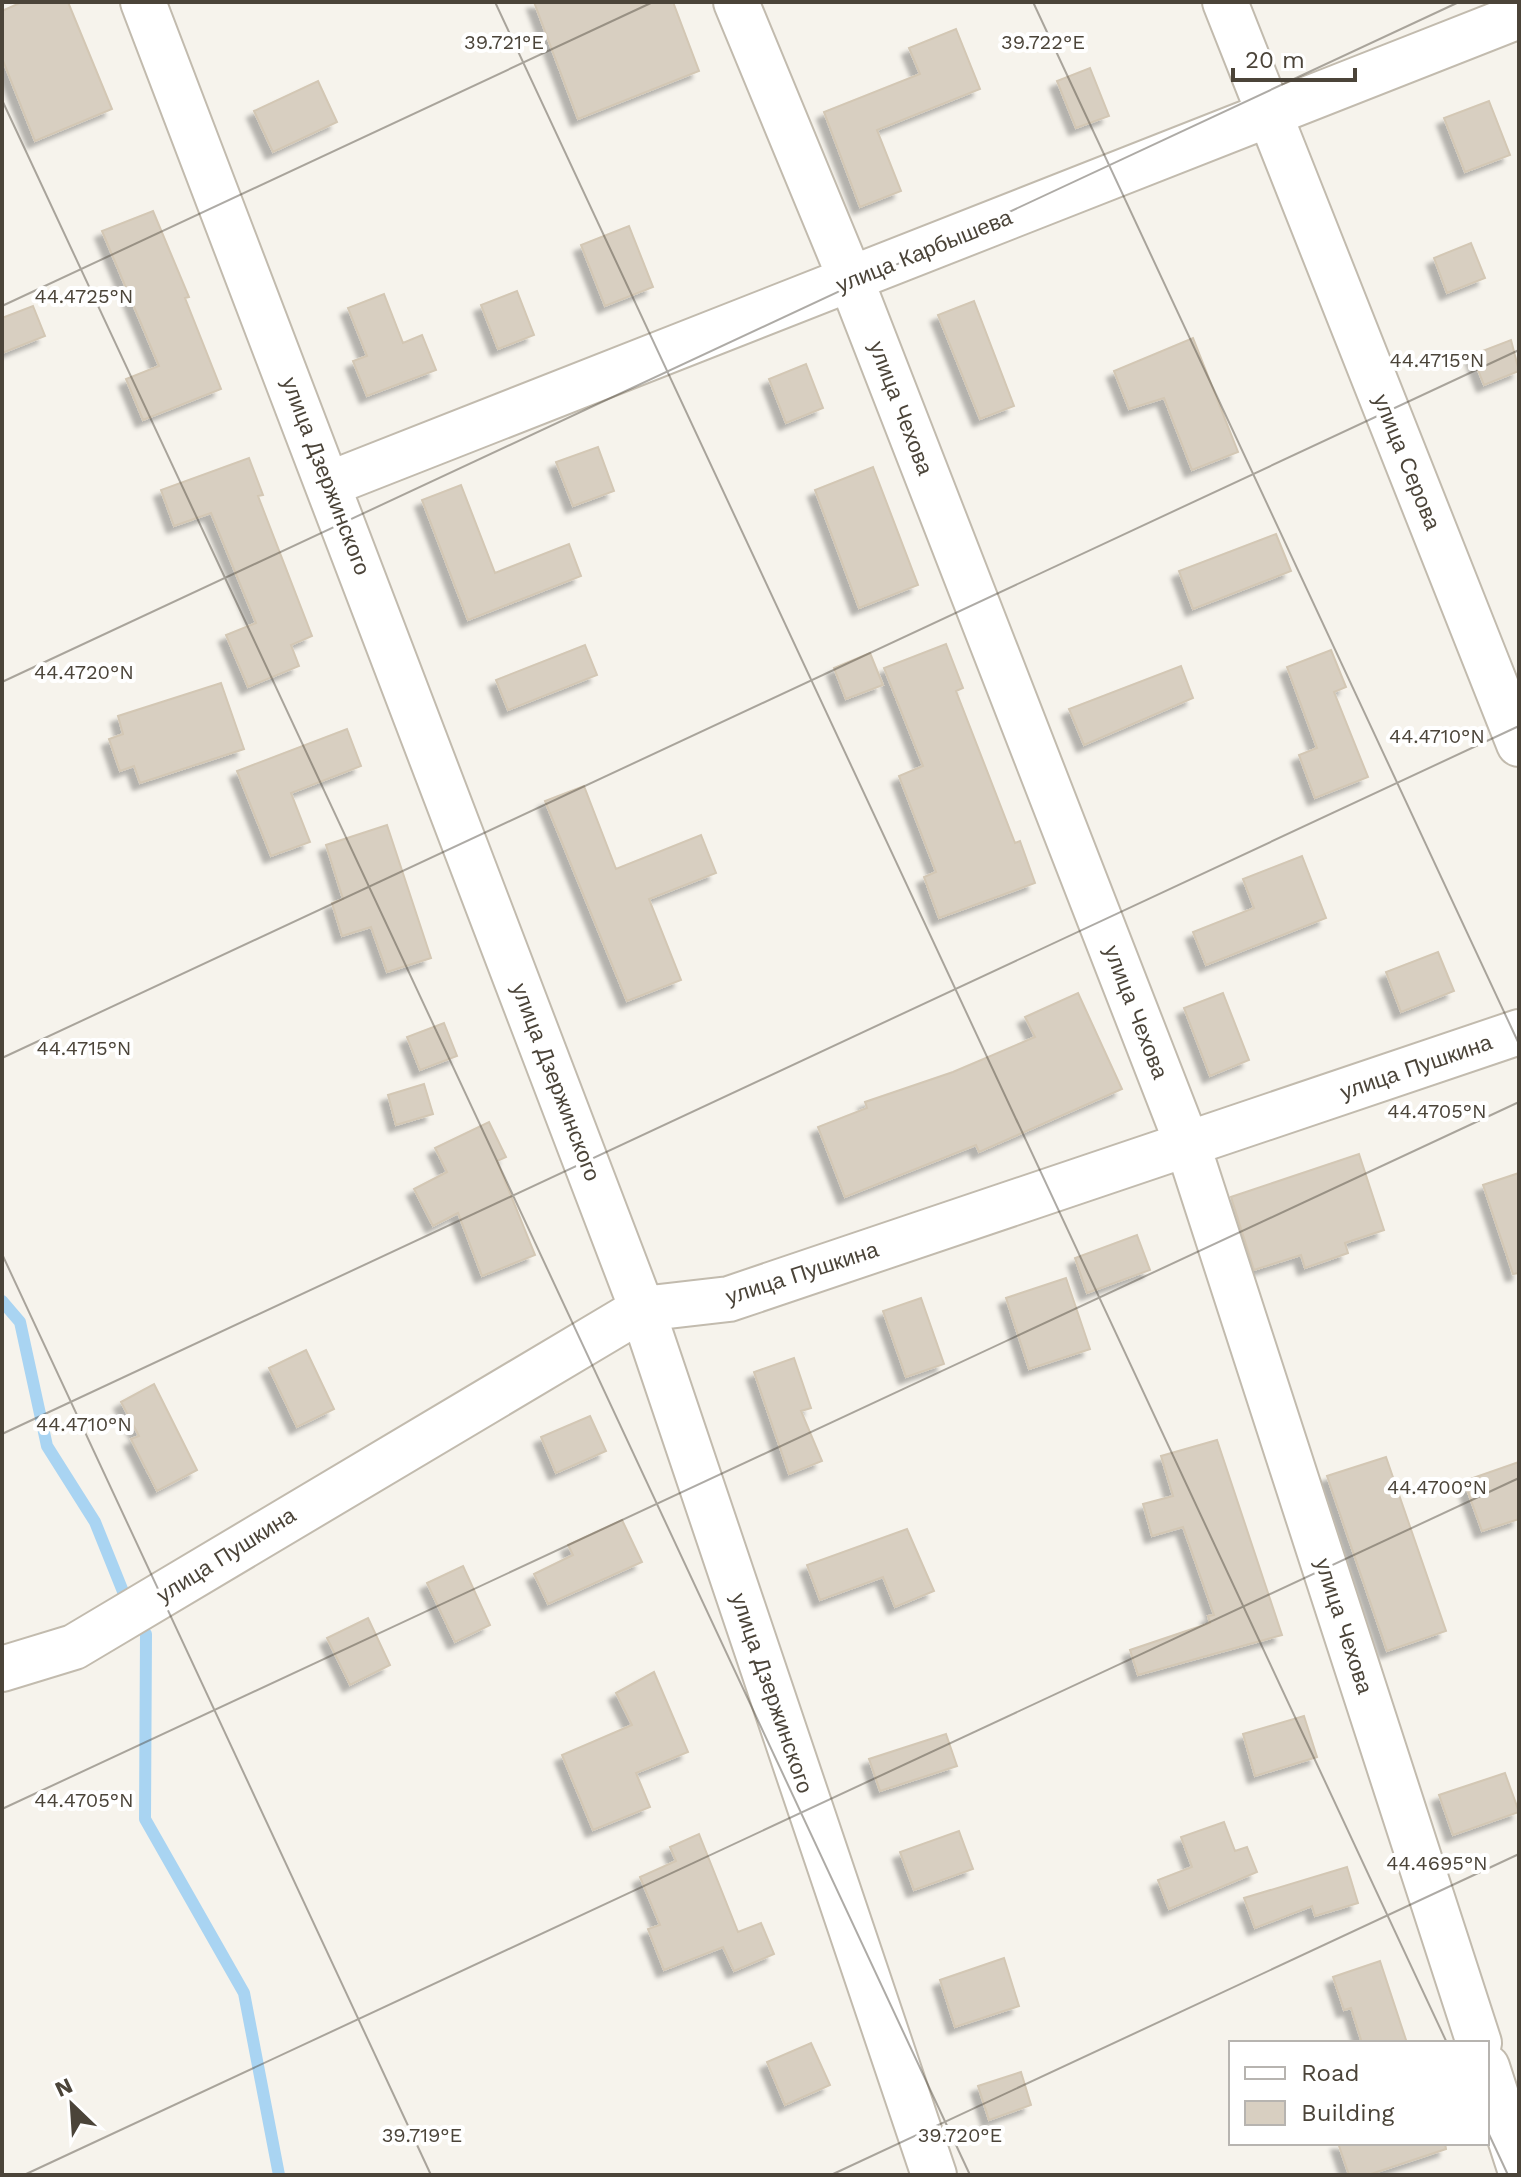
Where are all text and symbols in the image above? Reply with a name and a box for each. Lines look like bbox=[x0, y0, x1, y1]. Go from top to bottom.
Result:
text: 39.721°E bbox=[464, 30, 544, 54]
text: 39.722°E bbox=[1001, 30, 1085, 54]
scale bar bbox=[1233, 32, 1355, 82]
text: 20 m bbox=[1245, 46, 1305, 74]
street label: улица Карбышева bbox=[833, 204, 1016, 298]
text: 44.4725°N bbox=[35, 284, 133, 308]
street label: улица Чехова bbox=[864, 338, 938, 479]
text: 44.4715°N bbox=[1389, 348, 1485, 372]
street label: улица Дзержинского bbox=[277, 374, 375, 578]
street label: улица Серова bbox=[1368, 390, 1446, 534]
text: 44.4720°N bbox=[34, 660, 134, 684]
text: 44.4710°N bbox=[1389, 724, 1485, 748]
street label: улица Чехова bbox=[1099, 942, 1173, 1083]
street label: улица Дзержинского bbox=[507, 980, 605, 1184]
street label: улица Пушкина bbox=[1337, 1029, 1496, 1105]
text: 44.4715°N bbox=[36, 1036, 132, 1060]
text: 44.4705°N bbox=[1387, 1099, 1487, 1123]
street label: улица Пушкина bbox=[723, 1236, 882, 1309]
text: 44.4710°N bbox=[36, 1412, 132, 1436]
text: 44.4700°N bbox=[1387, 1475, 1487, 1499]
street label: улица Пушкина bbox=[152, 1502, 301, 1608]
street label: улица Чехова bbox=[1310, 1555, 1378, 1698]
street label: улица Дзержинского bbox=[726, 1590, 818, 1796]
text: 44.4705°N bbox=[34, 1788, 134, 1812]
text: 44.4695°N bbox=[1386, 1851, 1488, 1875]
legend bbox=[1229, 2041, 1489, 2145]
text: Road bbox=[1301, 2059, 1360, 2087]
north arrow bbox=[32, 2065, 112, 2145]
text: N bbox=[51, 2073, 76, 2102]
text: Building bbox=[1301, 2099, 1394, 2127]
text: 39.719°E bbox=[382, 2123, 462, 2147]
text: 39.720°E bbox=[918, 2123, 1002, 2147]

